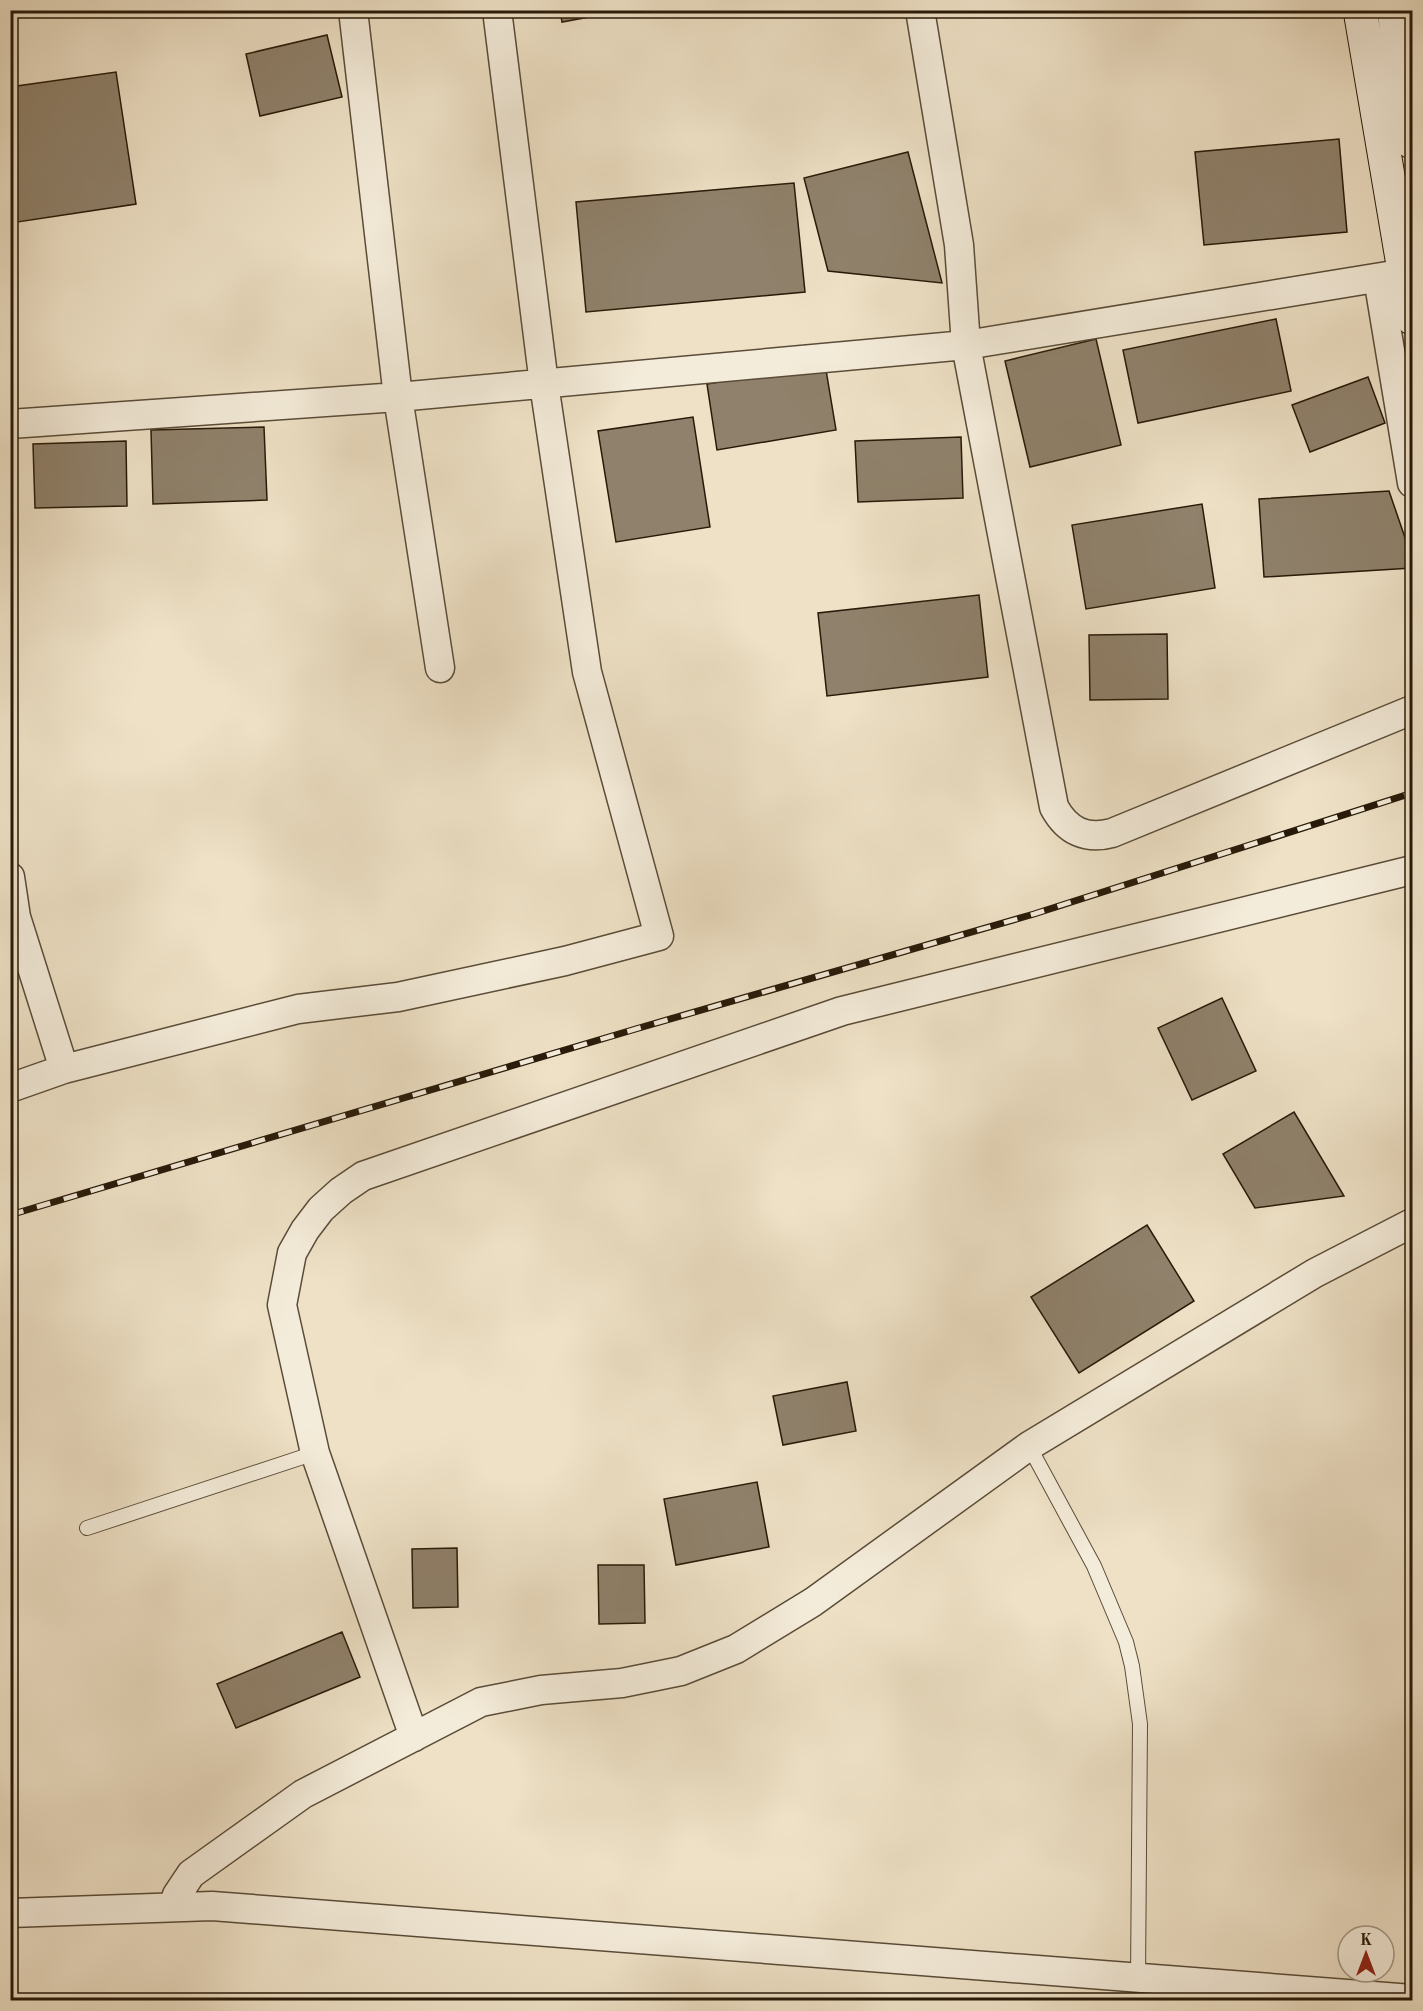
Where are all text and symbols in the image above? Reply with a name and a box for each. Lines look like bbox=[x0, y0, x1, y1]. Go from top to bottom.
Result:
north arrow bbox=[1336, 1924, 1396, 1984]
text: K bbox=[1360, 1933, 1372, 1949]

